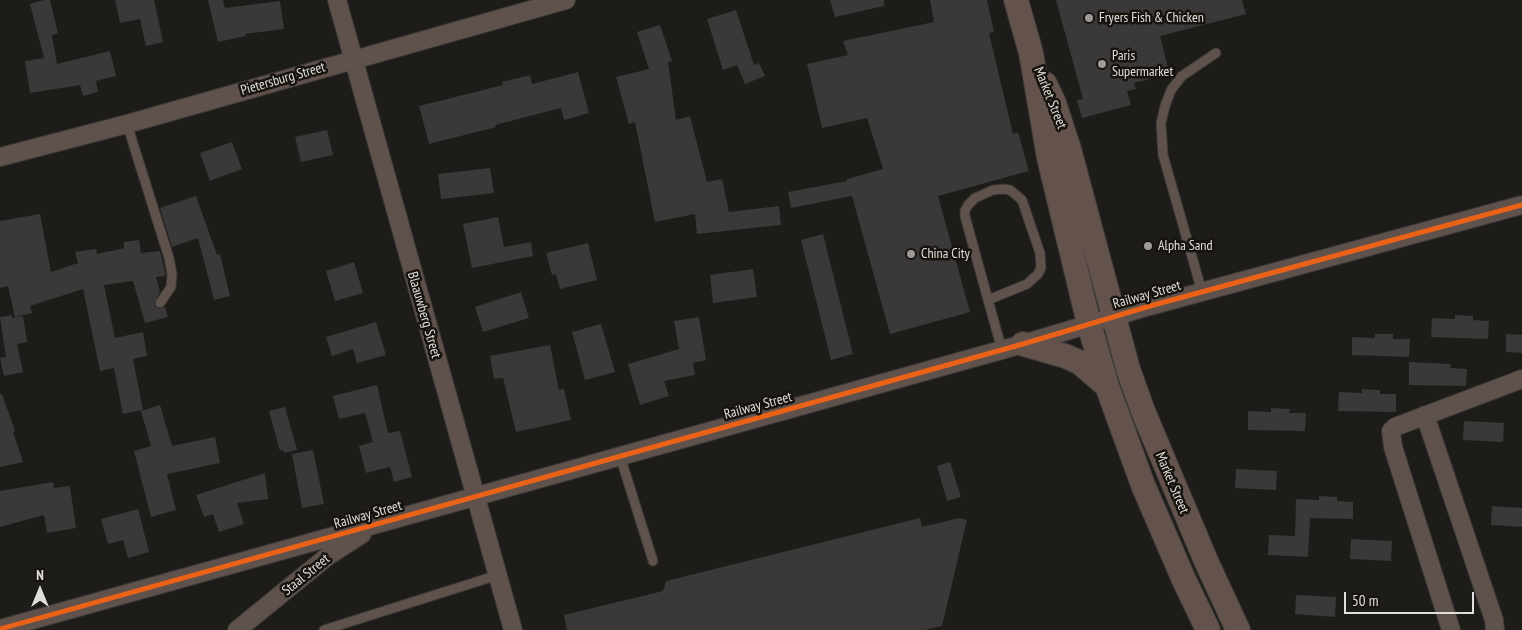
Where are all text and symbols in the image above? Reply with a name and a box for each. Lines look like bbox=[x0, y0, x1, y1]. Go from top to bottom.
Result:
place label: Fryers Fish & Chicken bbox=[1099, 10, 1204, 26]
marker: Fryers Fish & Chicken bbox=[1083, 12, 1095, 24]
place label: Paris Supermarket bbox=[1112, 48, 1173, 80]
marker: Paris Supermarket bbox=[1096, 58, 1108, 70]
street label: Pietersburg Street bbox=[239, 59, 327, 99]
street label: Market Street bbox=[1030, 65, 1070, 131]
place label: Alpha Sand bbox=[1158, 238, 1213, 254]
marker: Alpha Sand bbox=[1142, 240, 1154, 252]
place label: China City bbox=[921, 246, 970, 262]
marker: China City bbox=[905, 248, 917, 260]
street label: Blaauwberg Street bbox=[404, 270, 444, 360]
street label: Railway Street bbox=[1111, 277, 1183, 313]
street label: Railway Street bbox=[722, 389, 794, 423]
street label: Market Street bbox=[1152, 450, 1192, 516]
street label: Railway Street bbox=[332, 497, 404, 533]
street label: Staal Street bbox=[279, 551, 333, 599]
north arrow bbox=[15, 565, 65, 615]
text: N bbox=[36, 566, 44, 584]
scale bar bbox=[1347, 582, 1477, 614]
text: 50 m bbox=[1352, 591, 1378, 610]

